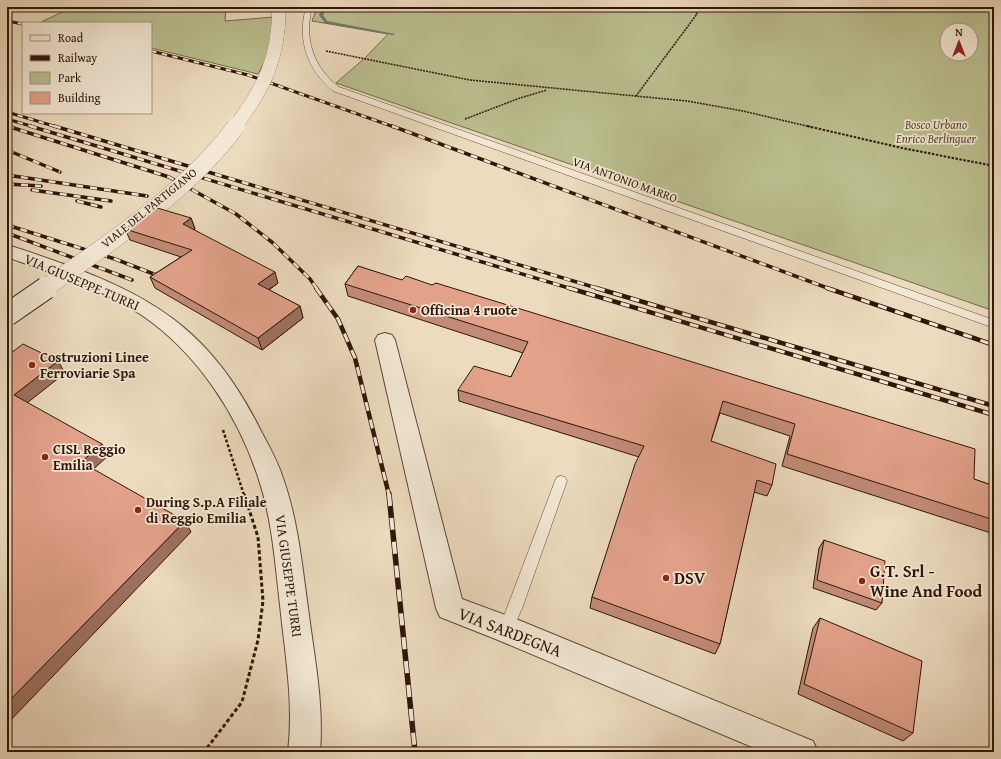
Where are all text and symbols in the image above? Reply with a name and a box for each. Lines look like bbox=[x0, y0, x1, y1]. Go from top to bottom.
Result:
legend bbox=[22, 22, 152, 114]
north arrow bbox=[939, 22, 979, 62]
text: N bbox=[955, 24, 963, 40]
text: Road bbox=[58, 29, 84, 46]
text: Railway bbox=[58, 49, 97, 66]
text: Park bbox=[58, 69, 82, 86]
text: Building bbox=[58, 89, 101, 106]
park label: Bosco Urbano Enrico Berlinguer bbox=[895, 116, 977, 147]
street label: VIA ANTONIO MARRO bbox=[570, 153, 680, 206]
street label: VIALE DEL PARTIGIANO bbox=[97, 164, 200, 252]
street label: VIA GIUSEPPE TURRI bbox=[21, 249, 143, 315]
place label: Officina 4 ruote bbox=[421, 300, 518, 320]
marker: Officina 4 ruote bbox=[408, 305, 418, 315]
place label: Costruzioni Linee Ferroviarie Spa bbox=[40, 347, 149, 383]
marker: Costruzioni Linee Ferroviarie Spa bbox=[27, 360, 37, 370]
place label: CISL Reggio Emilia bbox=[53, 439, 126, 475]
marker: CISL Reggio Emilia bbox=[40, 452, 50, 462]
place label: During S.p.A Filiale di Reggio Emilia bbox=[146, 492, 267, 528]
marker: During S.p.A Filiale di Reggio Emilia bbox=[133, 505, 143, 515]
street label: VIA GIUSEPPE TURRI bbox=[271, 513, 307, 639]
place label: G.T. Srl - Wine And Food bbox=[870, 558, 982, 603]
place label: DSV bbox=[674, 565, 706, 590]
marker: DSV bbox=[661, 573, 671, 583]
marker: G.T. Srl - Wine And Food bbox=[857, 576, 867, 586]
street label: VIA SARDEGNA bbox=[455, 600, 566, 663]

